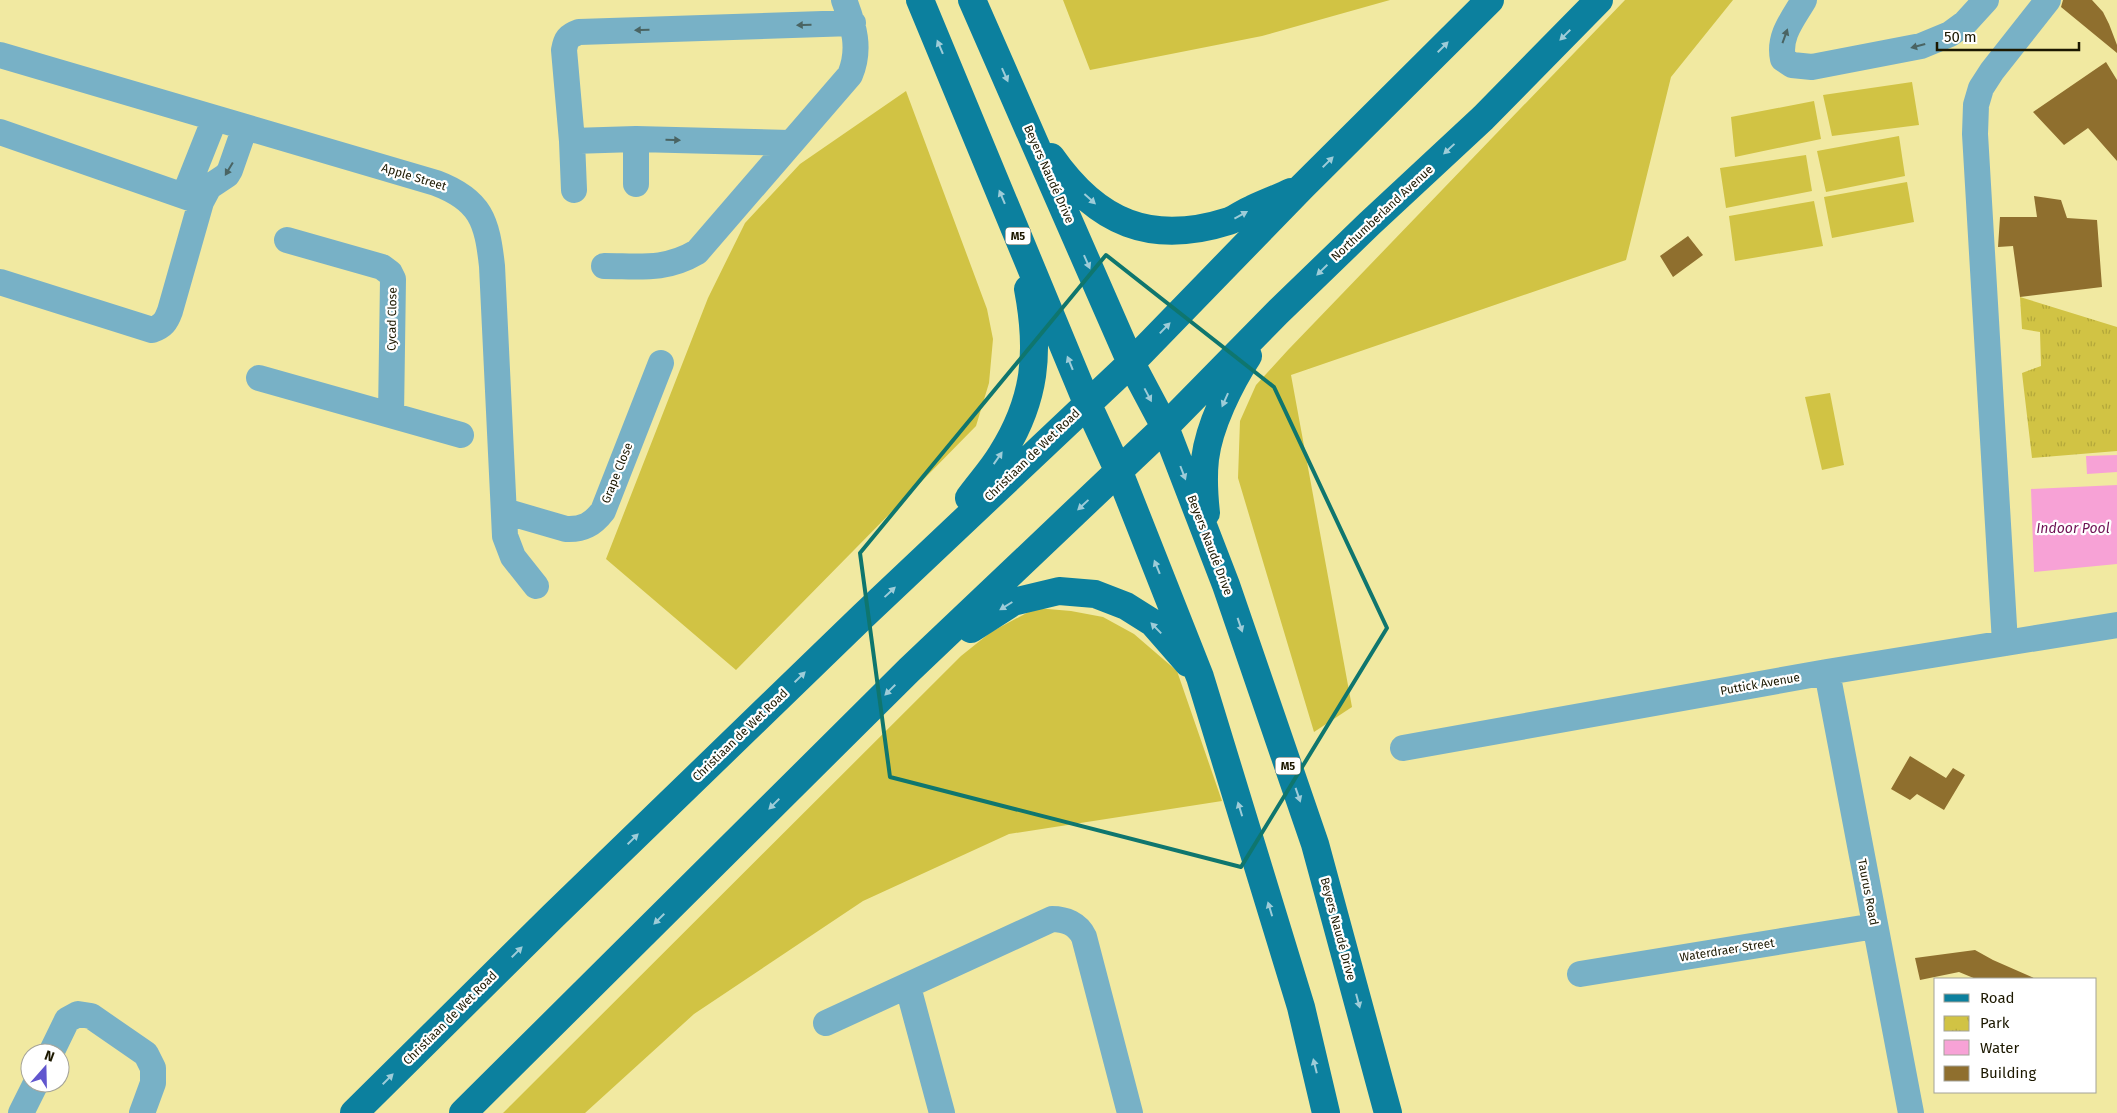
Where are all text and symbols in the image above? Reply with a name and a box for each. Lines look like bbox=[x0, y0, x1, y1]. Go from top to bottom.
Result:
scale bar bbox=[1937, 20, 2080, 52]
one-way arrow bbox=[796, 21, 812, 29]
one-way arrow bbox=[633, 26, 649, 34]
one-way arrow bbox=[1781, 28, 1789, 43]
text: 50 m bbox=[1944, 28, 1977, 46]
one-way arrow bbox=[1559, 29, 1571, 41]
one-way arrow bbox=[935, 40, 943, 54]
one-way arrow bbox=[1436, 41, 1448, 53]
one-way arrow bbox=[1910, 42, 1925, 50]
one-way arrow bbox=[1001, 68, 1009, 82]
street label: Beyers Naudé Drive bbox=[1021, 123, 1077, 225]
one-way arrow bbox=[665, 136, 681, 144]
one-way arrow bbox=[1444, 143, 1456, 155]
one-way arrow bbox=[1321, 156, 1333, 168]
street label: Apple Street bbox=[380, 161, 449, 194]
one-way arrow bbox=[225, 162, 234, 175]
street label: Northumberland Avenue bbox=[1328, 162, 1436, 264]
one-way arrow bbox=[998, 189, 1006, 204]
one-way arrow bbox=[1084, 193, 1096, 204]
one-way arrow bbox=[1234, 211, 1248, 219]
road number: M5 bbox=[1006, 228, 1030, 245]
one-way arrow bbox=[1084, 255, 1092, 269]
one-way arrow bbox=[1316, 264, 1328, 276]
street label: Cycad Close bbox=[384, 287, 400, 351]
one-way arrow bbox=[1159, 322, 1171, 334]
one-way arrow bbox=[1066, 356, 1074, 370]
one-way arrow bbox=[1144, 388, 1152, 402]
one-way arrow bbox=[1221, 393, 1229, 407]
street label: Christiaan de Wet Road bbox=[982, 406, 1082, 504]
street label: Grape Close bbox=[598, 441, 636, 505]
one-way arrow bbox=[993, 451, 1003, 465]
one-way arrow bbox=[1180, 465, 1187, 480]
street label: Beyers Naudé Drive bbox=[1184, 493, 1236, 597]
one-way arrow bbox=[1078, 499, 1090, 511]
water label: Indoor Pool bbox=[2036, 520, 2110, 537]
one-way arrow bbox=[1152, 560, 1160, 574]
one-way arrow bbox=[883, 586, 895, 598]
one-way arrow bbox=[1000, 602, 1013, 611]
one-way arrow bbox=[1236, 618, 1244, 633]
one-way arrow bbox=[1150, 622, 1162, 634]
street label: Puttick Avenue bbox=[1719, 670, 1801, 698]
one-way arrow bbox=[794, 671, 806, 683]
one-way arrow bbox=[884, 684, 896, 696]
street label: Christiaan de Wet Road bbox=[690, 686, 790, 784]
road number: M5 bbox=[1276, 758, 1300, 774]
one-way arrow bbox=[1294, 788, 1302, 803]
one-way arrow bbox=[768, 798, 780, 810]
one-way arrow bbox=[1235, 802, 1243, 817]
one-way arrow bbox=[627, 833, 639, 845]
street label: Taurus Road bbox=[1855, 858, 1881, 926]
street label: Beyers Naudé Drive bbox=[1317, 876, 1359, 982]
one-way arrow bbox=[1266, 902, 1274, 917]
one-way arrow bbox=[653, 912, 665, 924]
street label: Waterdraer Street bbox=[1679, 935, 1776, 964]
one-way arrow bbox=[510, 946, 522, 958]
street label: Christiaan de Wet Road bbox=[400, 968, 500, 1068]
legend bbox=[1934, 978, 2097, 1093]
text: Road bbox=[1980, 989, 2015, 1007]
one-way arrow bbox=[1354, 994, 1362, 1009]
text: Park bbox=[1980, 1014, 2010, 1032]
text: Water bbox=[1980, 1039, 2019, 1057]
north arrow bbox=[20, 1043, 70, 1093]
text: N bbox=[42, 1047, 57, 1066]
one-way arrow bbox=[1311, 1058, 1319, 1073]
text: Building bbox=[1980, 1064, 2036, 1082]
one-way arrow bbox=[382, 1073, 394, 1085]

